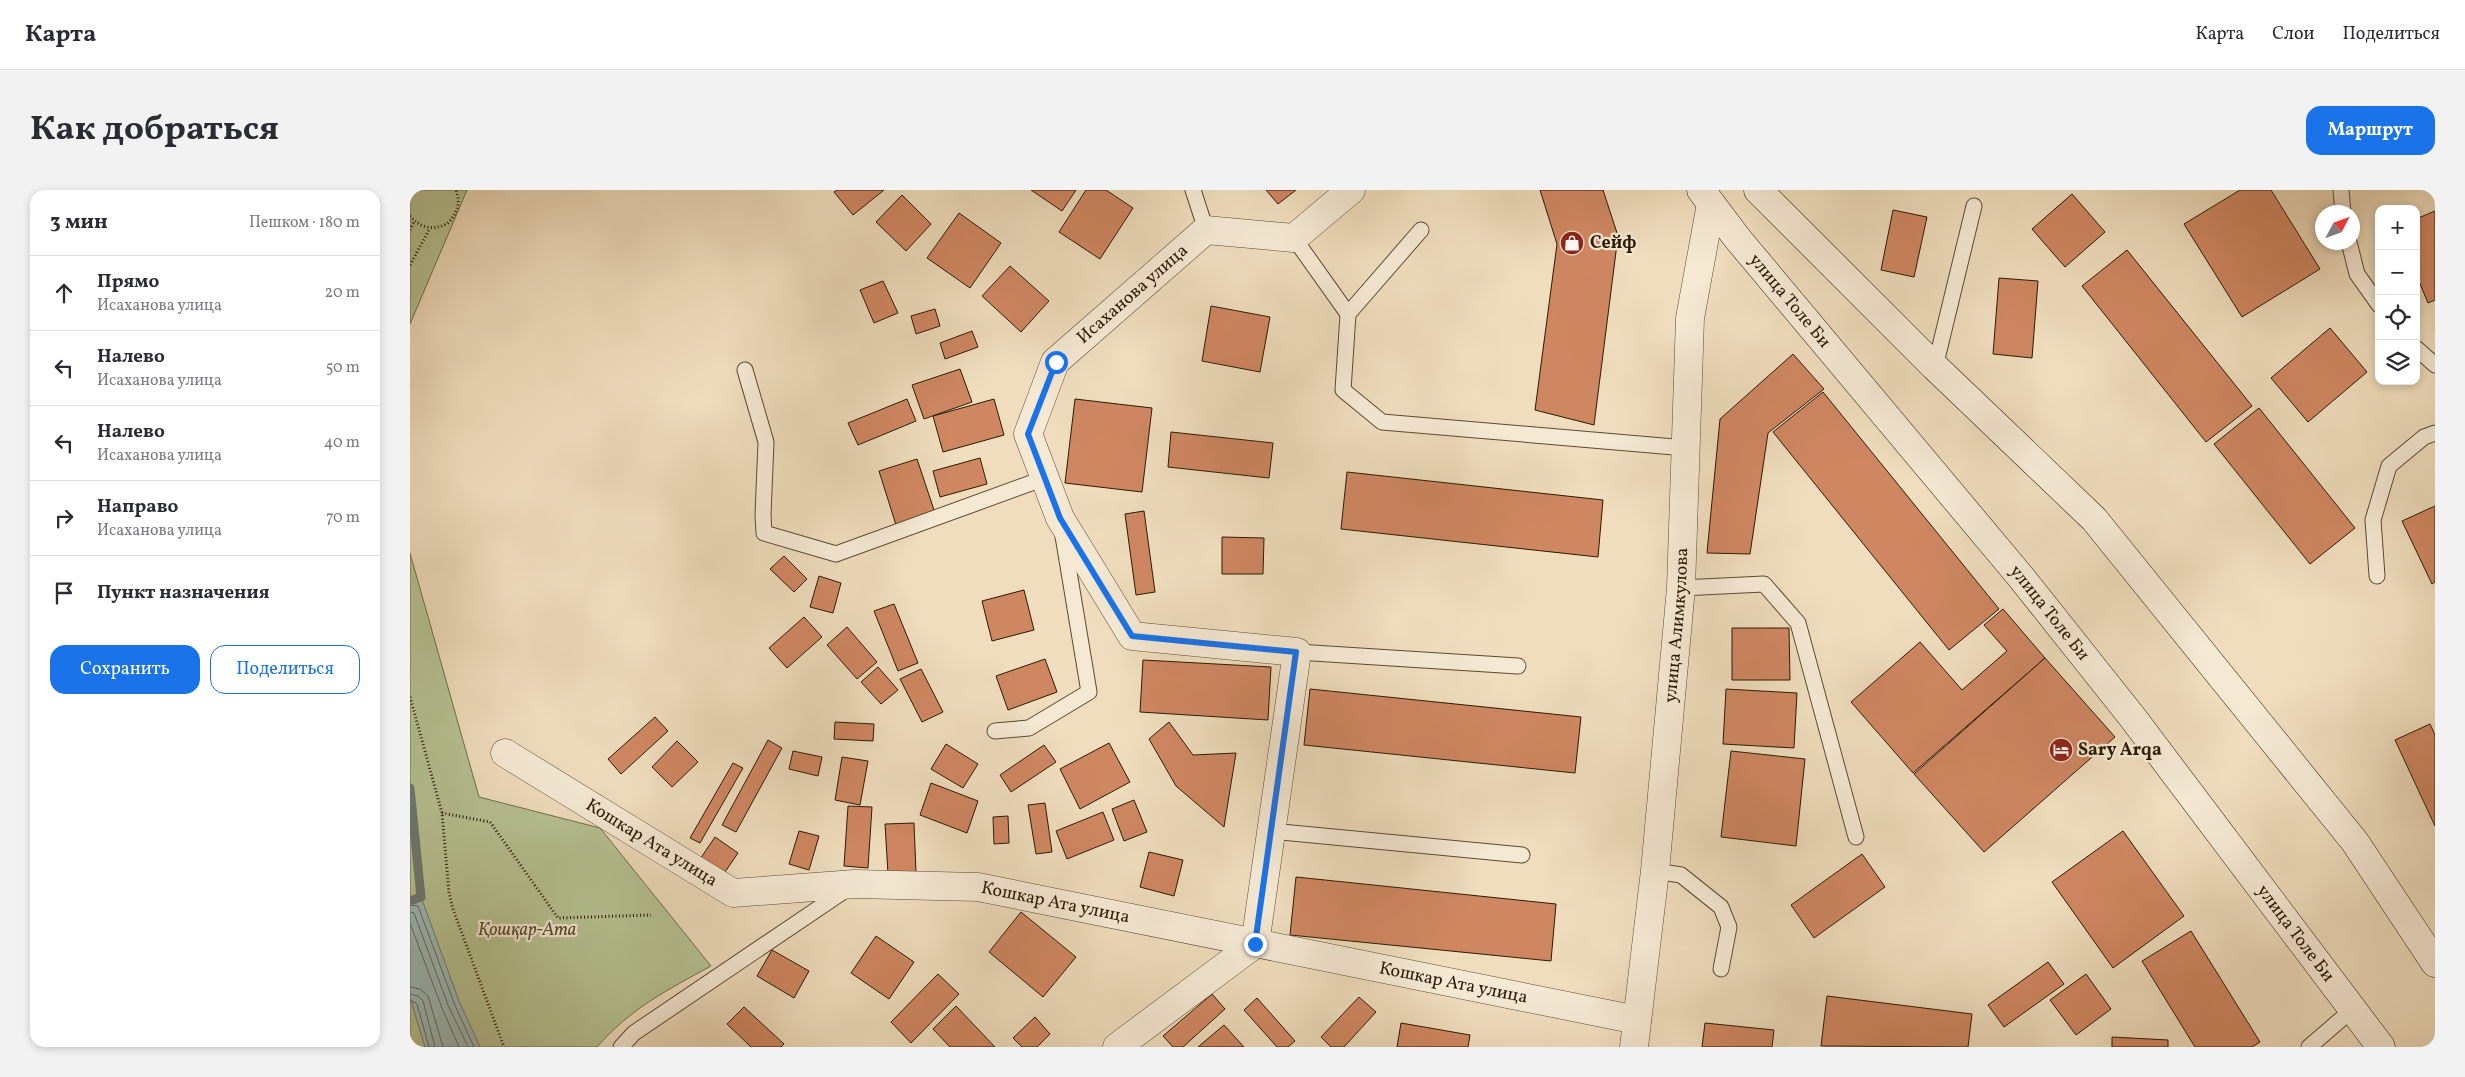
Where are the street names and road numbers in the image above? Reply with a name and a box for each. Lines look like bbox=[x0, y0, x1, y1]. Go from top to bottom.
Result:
street label: Исаханова улица bbox=[1071, 238, 1194, 350]
street label: улица Толе Би bbox=[1743, 248, 1837, 353]
street label: улица Алимкулова bbox=[1658, 547, 1695, 704]
street label: улица Толе Би bbox=[2003, 560, 2095, 666]
street label: Кошкар Ата улица bbox=[581, 793, 722, 893]
street label: Кошкар Ата улица bbox=[979, 875, 1132, 930]
street label: улица Толе Би bbox=[2250, 879, 2340, 987]
street label: Кошкар Ата улица bbox=[1377, 956, 1530, 1010]

